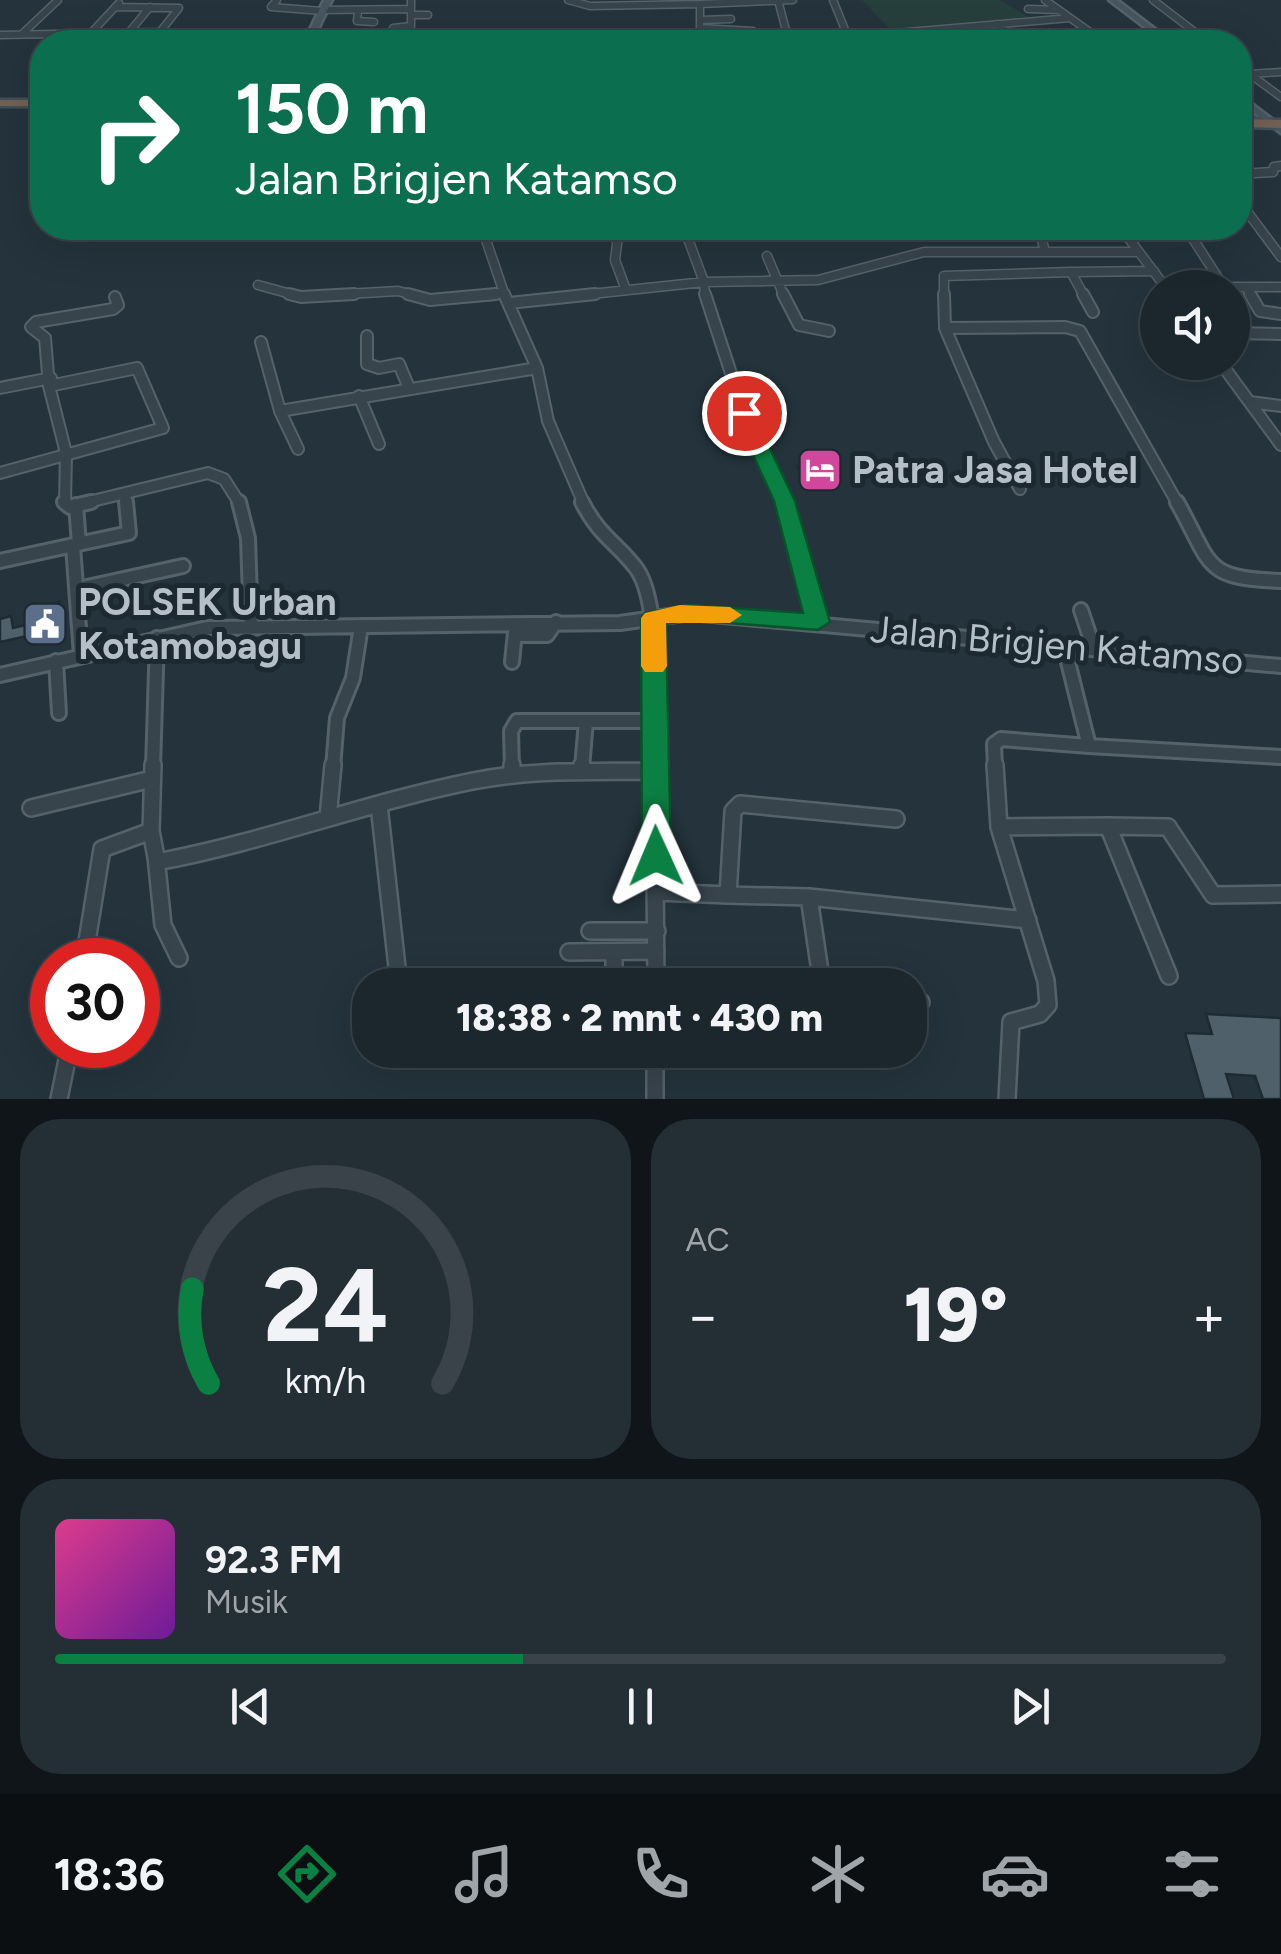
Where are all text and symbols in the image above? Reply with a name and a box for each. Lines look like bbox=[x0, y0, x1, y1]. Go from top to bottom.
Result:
text: 150 m bbox=[235, 66, 428, 151]
icon: right bbox=[70, 70, 200, 200]
text: Jalan Brigjen Katamso bbox=[235, 151, 678, 205]
map controls bbox=[1140, 270, 1250, 380]
button: sound bbox=[1140, 270, 1250, 380]
pin bbox=[702, 371, 787, 456]
icon: arrive bbox=[717, 386, 772, 441]
hotel icon: Patra Jasa Hotel bbox=[797, 447, 843, 493]
place label: Patra Jasa Hotel bbox=[852, 447, 1138, 493]
place label: POLSEK Urban Kotamobagu bbox=[78, 579, 337, 669]
public building icon: POLSEK Urban Kotamobagu bbox=[22, 601, 68, 647]
street label: Jalan Brigjen Katamso bbox=[869, 606, 1245, 684]
position arrow bbox=[604, 804, 708, 908]
speed limit sign: 30 bbox=[30, 938, 160, 1068]
text: 18:38 · 2 mnt · 430 m bbox=[456, 995, 823, 1041]
text: AC bbox=[686, 1221, 730, 1259]
text: 24 bbox=[262, 1242, 388, 1367]
text: 19° bbox=[903, 1270, 1008, 1360]
text: − bbox=[686, 1283, 720, 1349]
text: + bbox=[1192, 1283, 1226, 1349]
text: km/h bbox=[284, 1359, 366, 1402]
text: 92.3 FM bbox=[205, 1537, 342, 1583]
text: Musik bbox=[205, 1583, 288, 1621]
icon: previous bbox=[223, 1679, 278, 1734]
icon: pause bbox=[613, 1679, 668, 1734]
icon: next bbox=[1003, 1679, 1058, 1734]
icon: directions bbox=[272, 1839, 342, 1909]
icon: music bbox=[449, 1839, 519, 1909]
icon: phone bbox=[626, 1839, 696, 1909]
icon: climate bbox=[803, 1839, 873, 1909]
icon: car bbox=[980, 1839, 1050, 1909]
icon: filters bbox=[1157, 1839, 1227, 1909]
text: 18:36 bbox=[54, 1847, 165, 1901]

